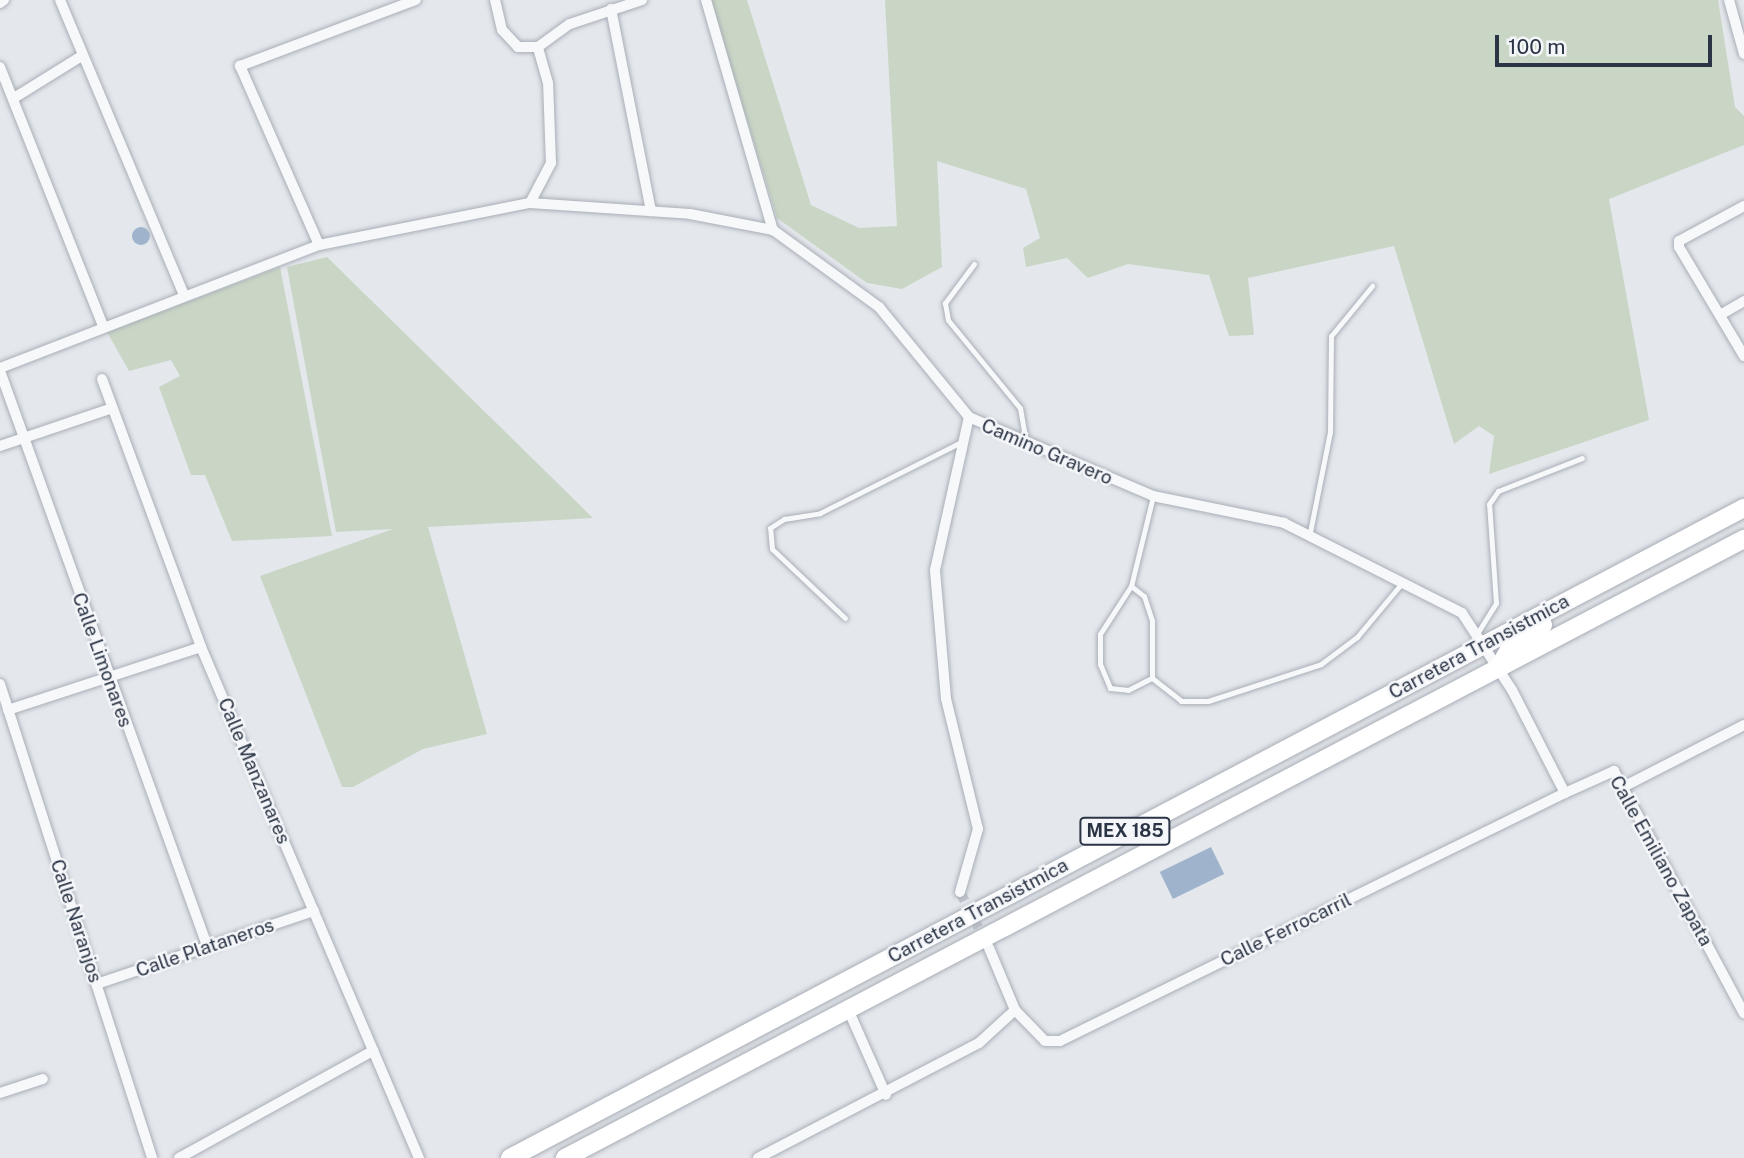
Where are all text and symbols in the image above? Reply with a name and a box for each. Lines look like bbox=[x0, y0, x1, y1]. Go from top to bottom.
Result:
scale bar bbox=[1499, 21, 1716, 65]
text: 100 m bbox=[1508, 34, 1565, 59]
street label: Camino Gravero bbox=[978, 414, 1116, 490]
street label: Calle Limonares bbox=[67, 590, 137, 730]
street label: Carretera Transistmica bbox=[1385, 590, 1573, 704]
street label: Calle Manzanares bbox=[213, 694, 295, 848]
street label: Calle Emiliano Zapata bbox=[1605, 772, 1717, 950]
road number: MEX 185 bbox=[1078, 816, 1172, 846]
street label: Carretera Transistmica bbox=[884, 854, 1072, 968]
street label: Calle Naranjos bbox=[45, 857, 107, 985]
street label: Calle Ferrocarril bbox=[1217, 888, 1355, 972]
street label: Calle Plataneros bbox=[133, 914, 277, 982]

